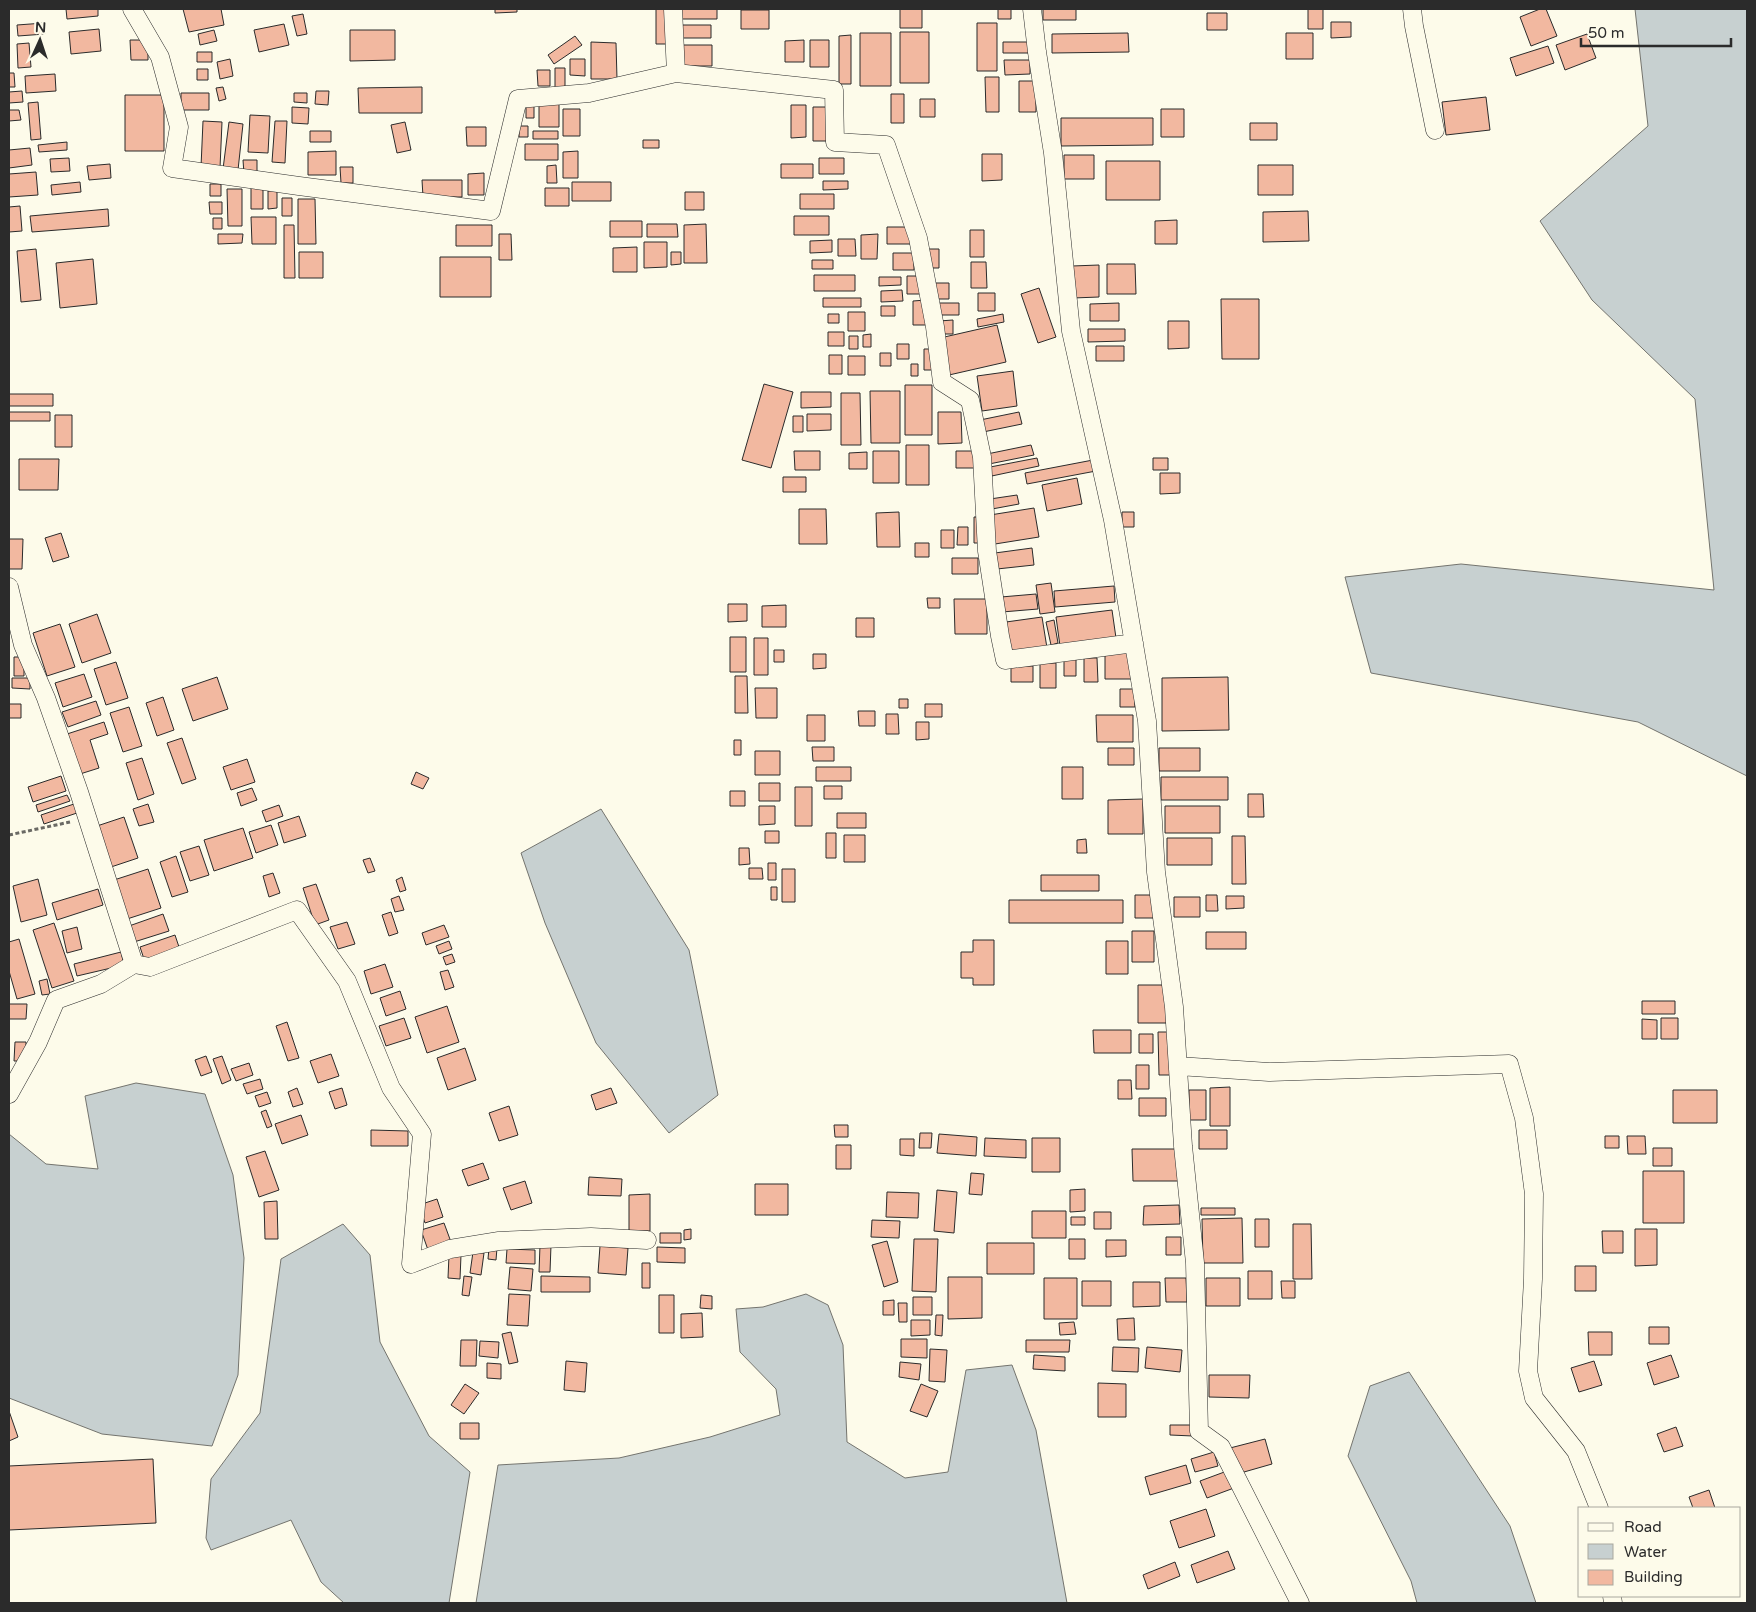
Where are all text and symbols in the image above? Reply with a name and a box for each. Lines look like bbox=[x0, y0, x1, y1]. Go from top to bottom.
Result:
north arrow bbox=[15, 15, 65, 65]
scale bar bbox=[1581, 15, 1731, 47]
text: N bbox=[35, 19, 47, 36]
text: 50 m bbox=[1588, 24, 1625, 42]
legend bbox=[1578, 1507, 1741, 1597]
text: Road bbox=[1624, 1518, 1662, 1536]
text: Water bbox=[1624, 1543, 1667, 1561]
text: Building bbox=[1624, 1568, 1683, 1586]

